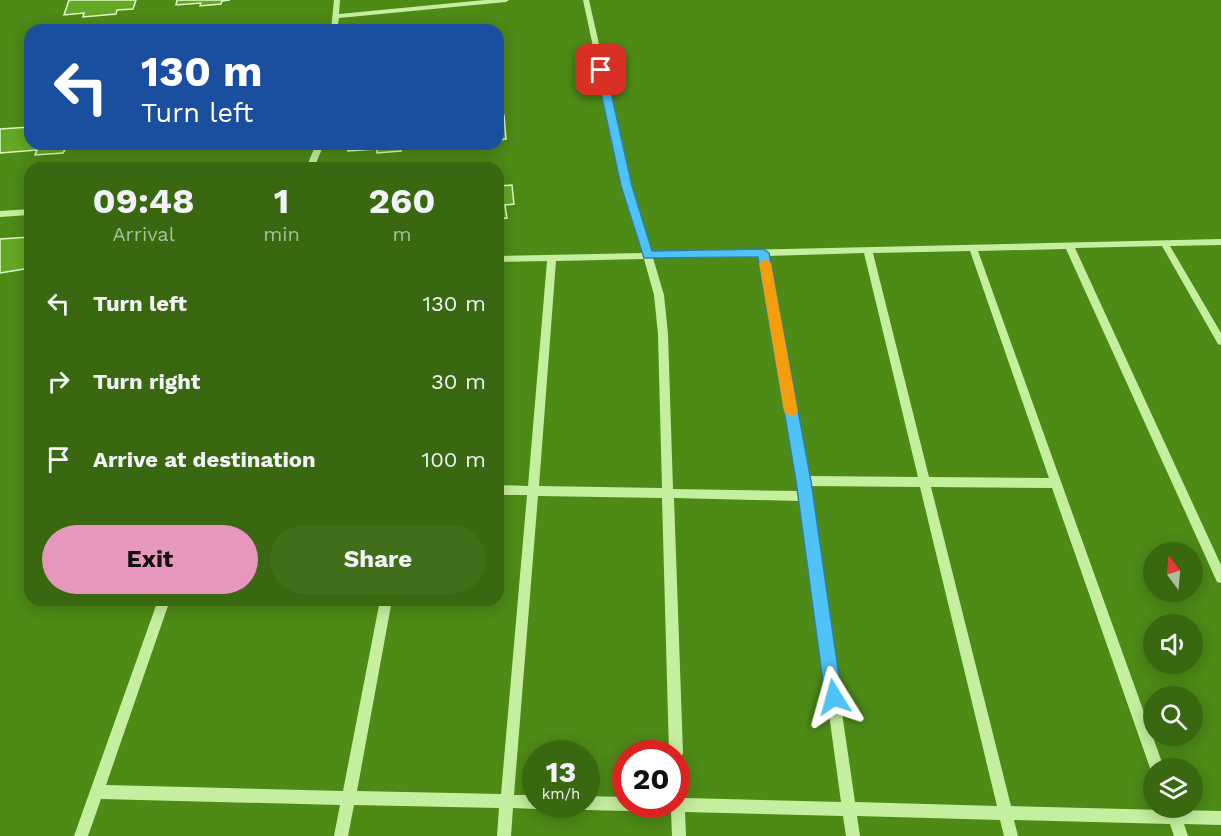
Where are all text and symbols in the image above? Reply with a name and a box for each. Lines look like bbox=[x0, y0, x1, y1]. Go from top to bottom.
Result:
pin bbox=[575, 44, 626, 95]
text: 130 m bbox=[141, 47, 263, 96]
icon: left bbox=[42, 48, 120, 126]
icon: arrive bbox=[584, 53, 617, 86]
text: Turn left bbox=[141, 97, 253, 129]
text: 09:48 bbox=[93, 180, 195, 222]
text: 1 bbox=[274, 180, 289, 222]
text: 260 bbox=[369, 180, 435, 222]
text: Arrival bbox=[112, 222, 175, 246]
text: min bbox=[263, 222, 300, 246]
text: m bbox=[392, 222, 412, 246]
icon: left bbox=[42, 287, 75, 320]
text: Turn left bbox=[93, 291, 187, 316]
text: 130 m bbox=[422, 291, 486, 316]
icon: right bbox=[42, 365, 75, 398]
text: Turn right bbox=[93, 369, 200, 394]
text: 30 m bbox=[431, 369, 486, 394]
icon: arrive bbox=[42, 443, 75, 476]
text: Arrive at destination bbox=[93, 447, 316, 472]
text: 100 m bbox=[422, 447, 486, 472]
button: Exit bbox=[42, 525, 258, 594]
button: Share bbox=[270, 525, 486, 594]
north arrow bbox=[1143, 542, 1203, 602]
map controls bbox=[1143, 542, 1203, 818]
button: sound bbox=[1143, 614, 1203, 674]
position arrow bbox=[802, 665, 866, 729]
button: search bbox=[1143, 686, 1203, 746]
speed limit sign: 20 bbox=[612, 740, 690, 818]
text: 13 bbox=[546, 754, 576, 789]
button: layers bbox=[1143, 758, 1203, 818]
text: km/h bbox=[542, 785, 580, 803]

